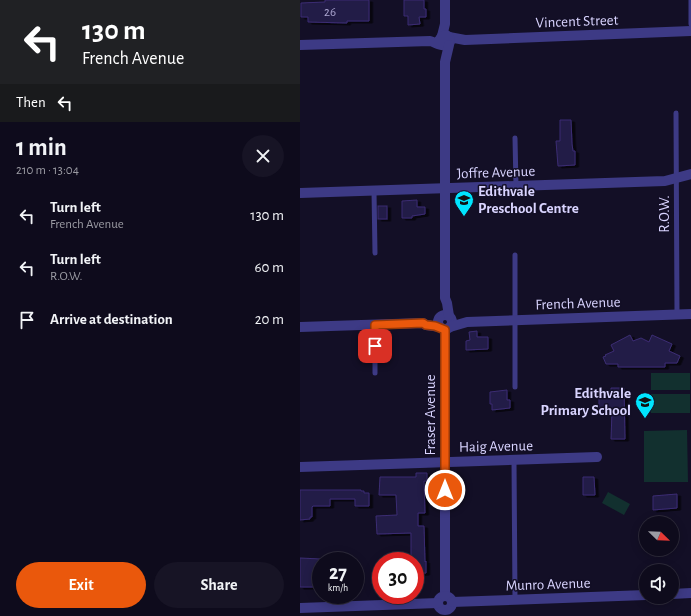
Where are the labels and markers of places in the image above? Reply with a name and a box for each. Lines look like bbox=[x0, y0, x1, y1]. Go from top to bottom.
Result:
place label: Edithvale Preschool Centre bbox=[478, 184, 579, 216]
school or university icon: Edithvale Preschool Centre bbox=[453, 189, 475, 217]
pin bbox=[358, 329, 392, 363]
place label: Edithvale Primary School bbox=[540, 386, 631, 418]
school or university icon: Edithvale Primary School bbox=[634, 391, 656, 419]

